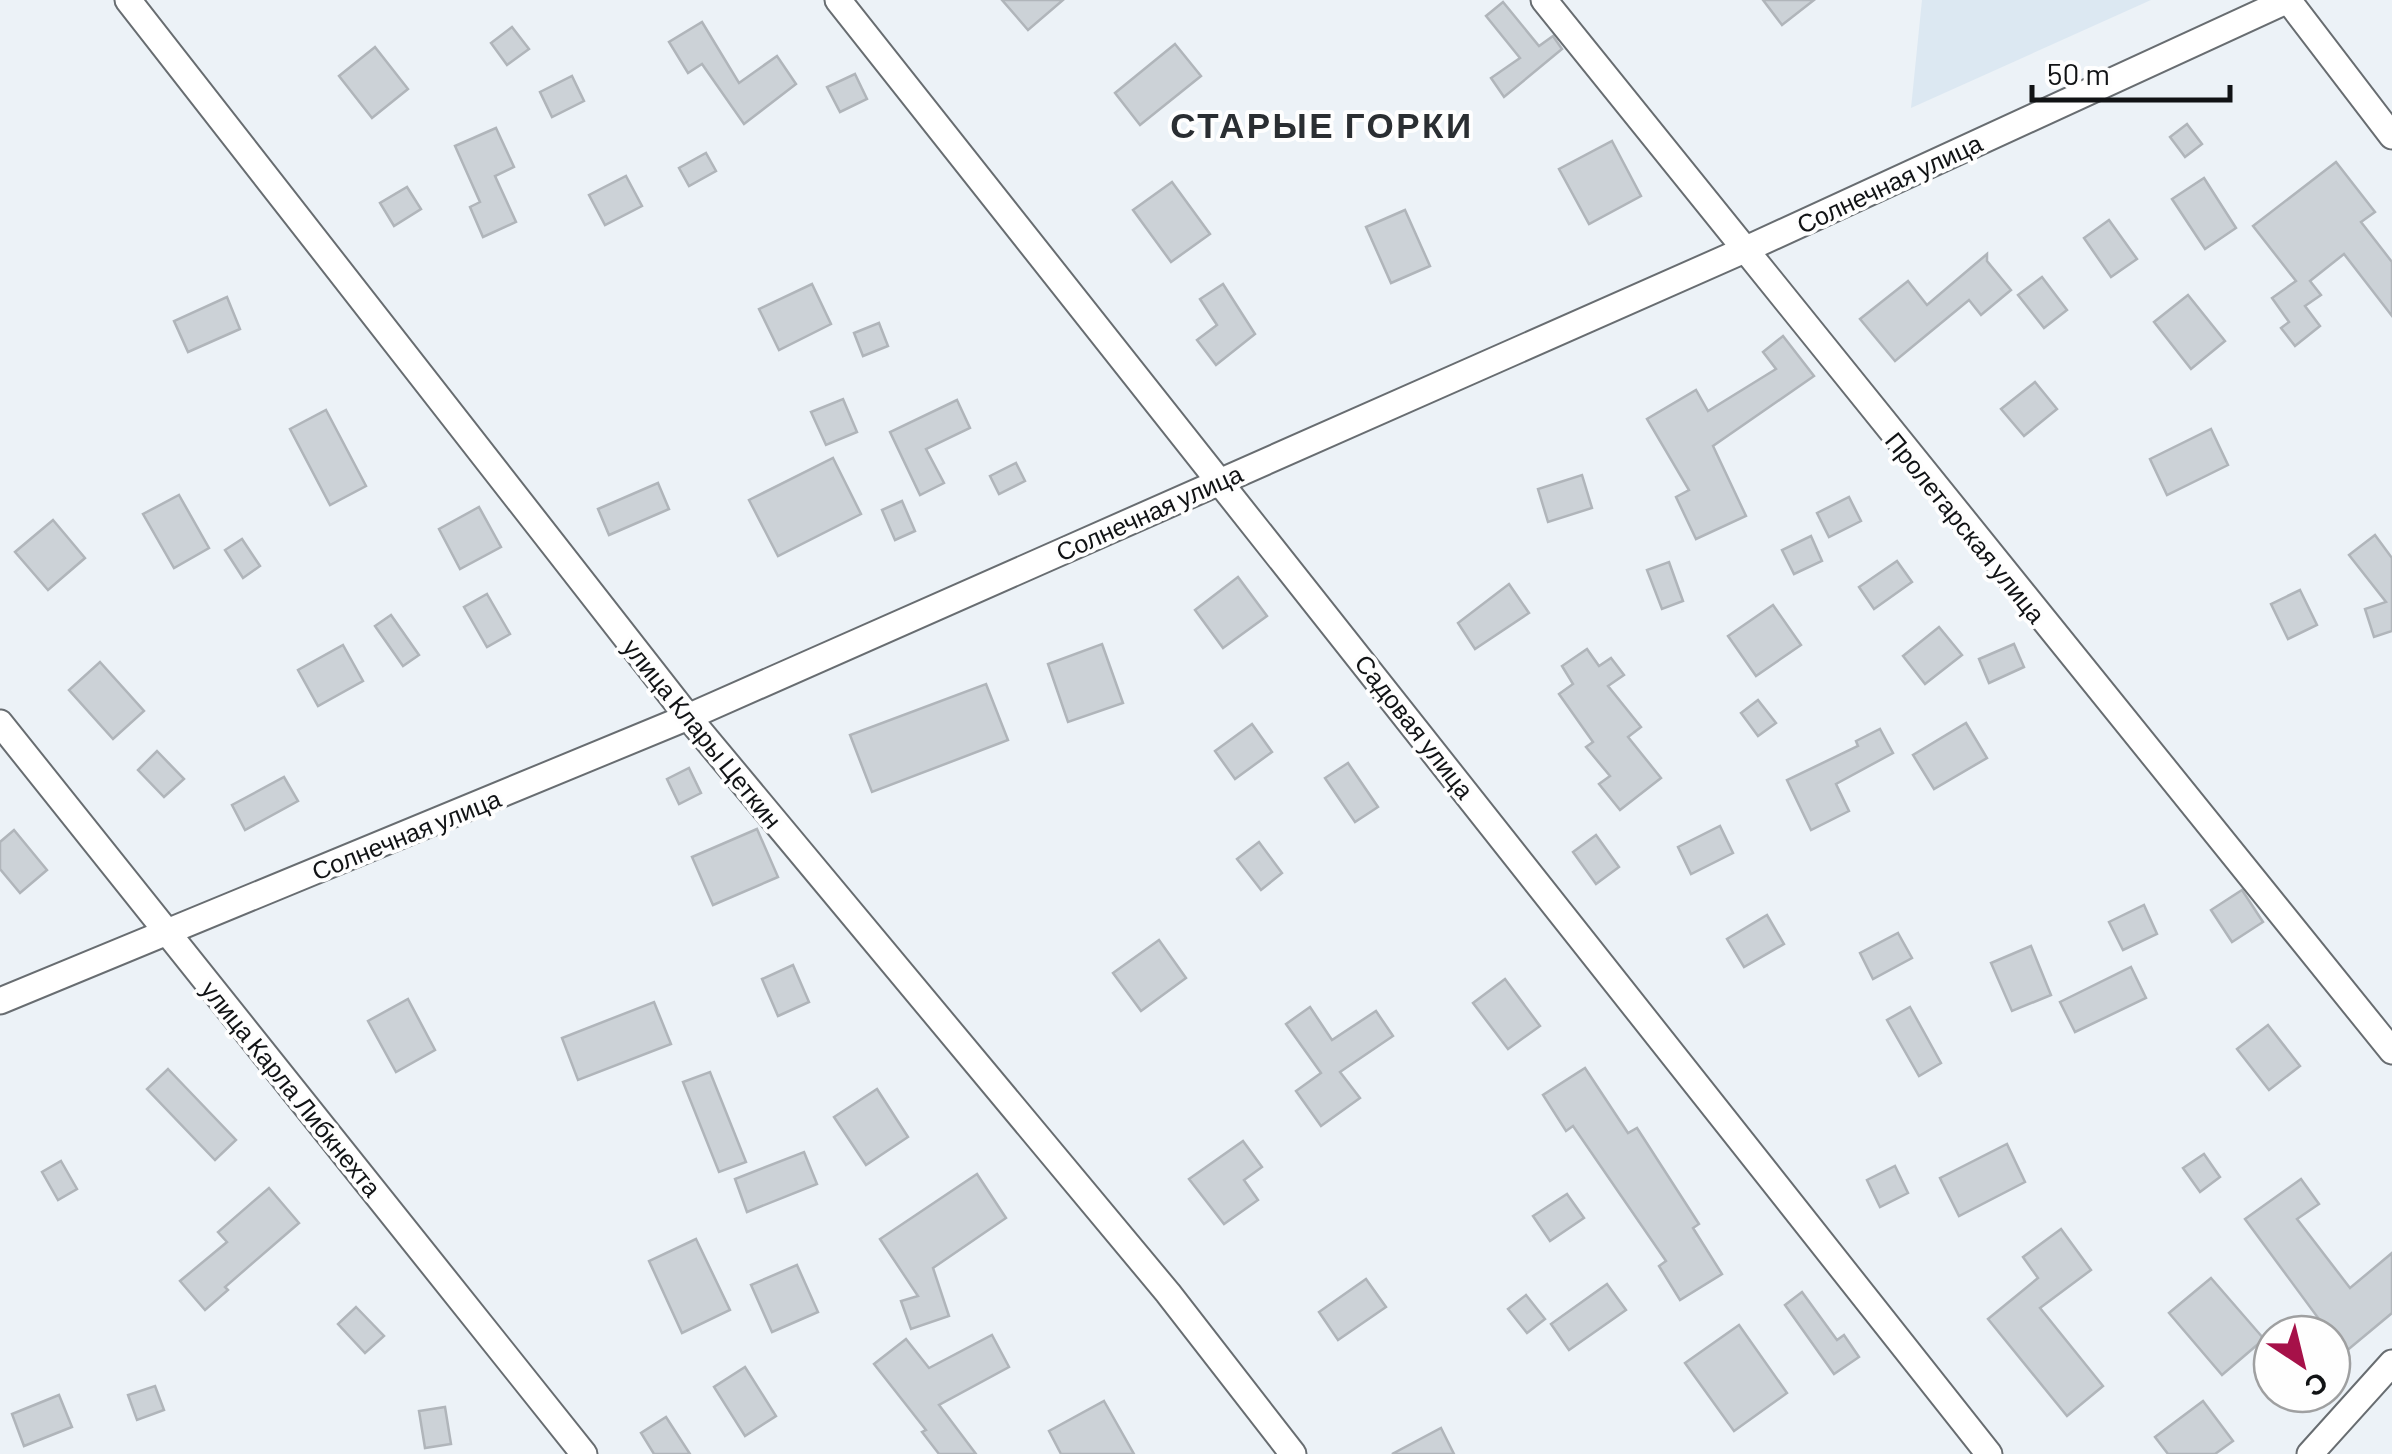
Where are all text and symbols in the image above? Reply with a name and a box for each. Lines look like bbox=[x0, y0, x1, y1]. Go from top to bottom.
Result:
scale bar bbox=[2032, 40, 2230, 102]
text: 50 m bbox=[2047, 55, 2110, 91]
district label: СТАРЫЕ ГОРКИ bbox=[1170, 103, 1474, 145]
street label: Солнечная улица bbox=[1792, 127, 1986, 239]
street label: Пролетарская улица bbox=[1880, 425, 2052, 629]
street label: Солнечная улица bbox=[1051, 457, 1247, 567]
street label: улица Клары Цеткин bbox=[617, 632, 789, 834]
street label: Садовая улица bbox=[1349, 648, 1481, 804]
street label: Солнечная улица bbox=[307, 782, 505, 886]
street label: улица Карла Либкнехта bbox=[196, 974, 388, 1202]
north arrow bbox=[2252, 1314, 2352, 1414]
text: С bbox=[2299, 1366, 2335, 1405]

